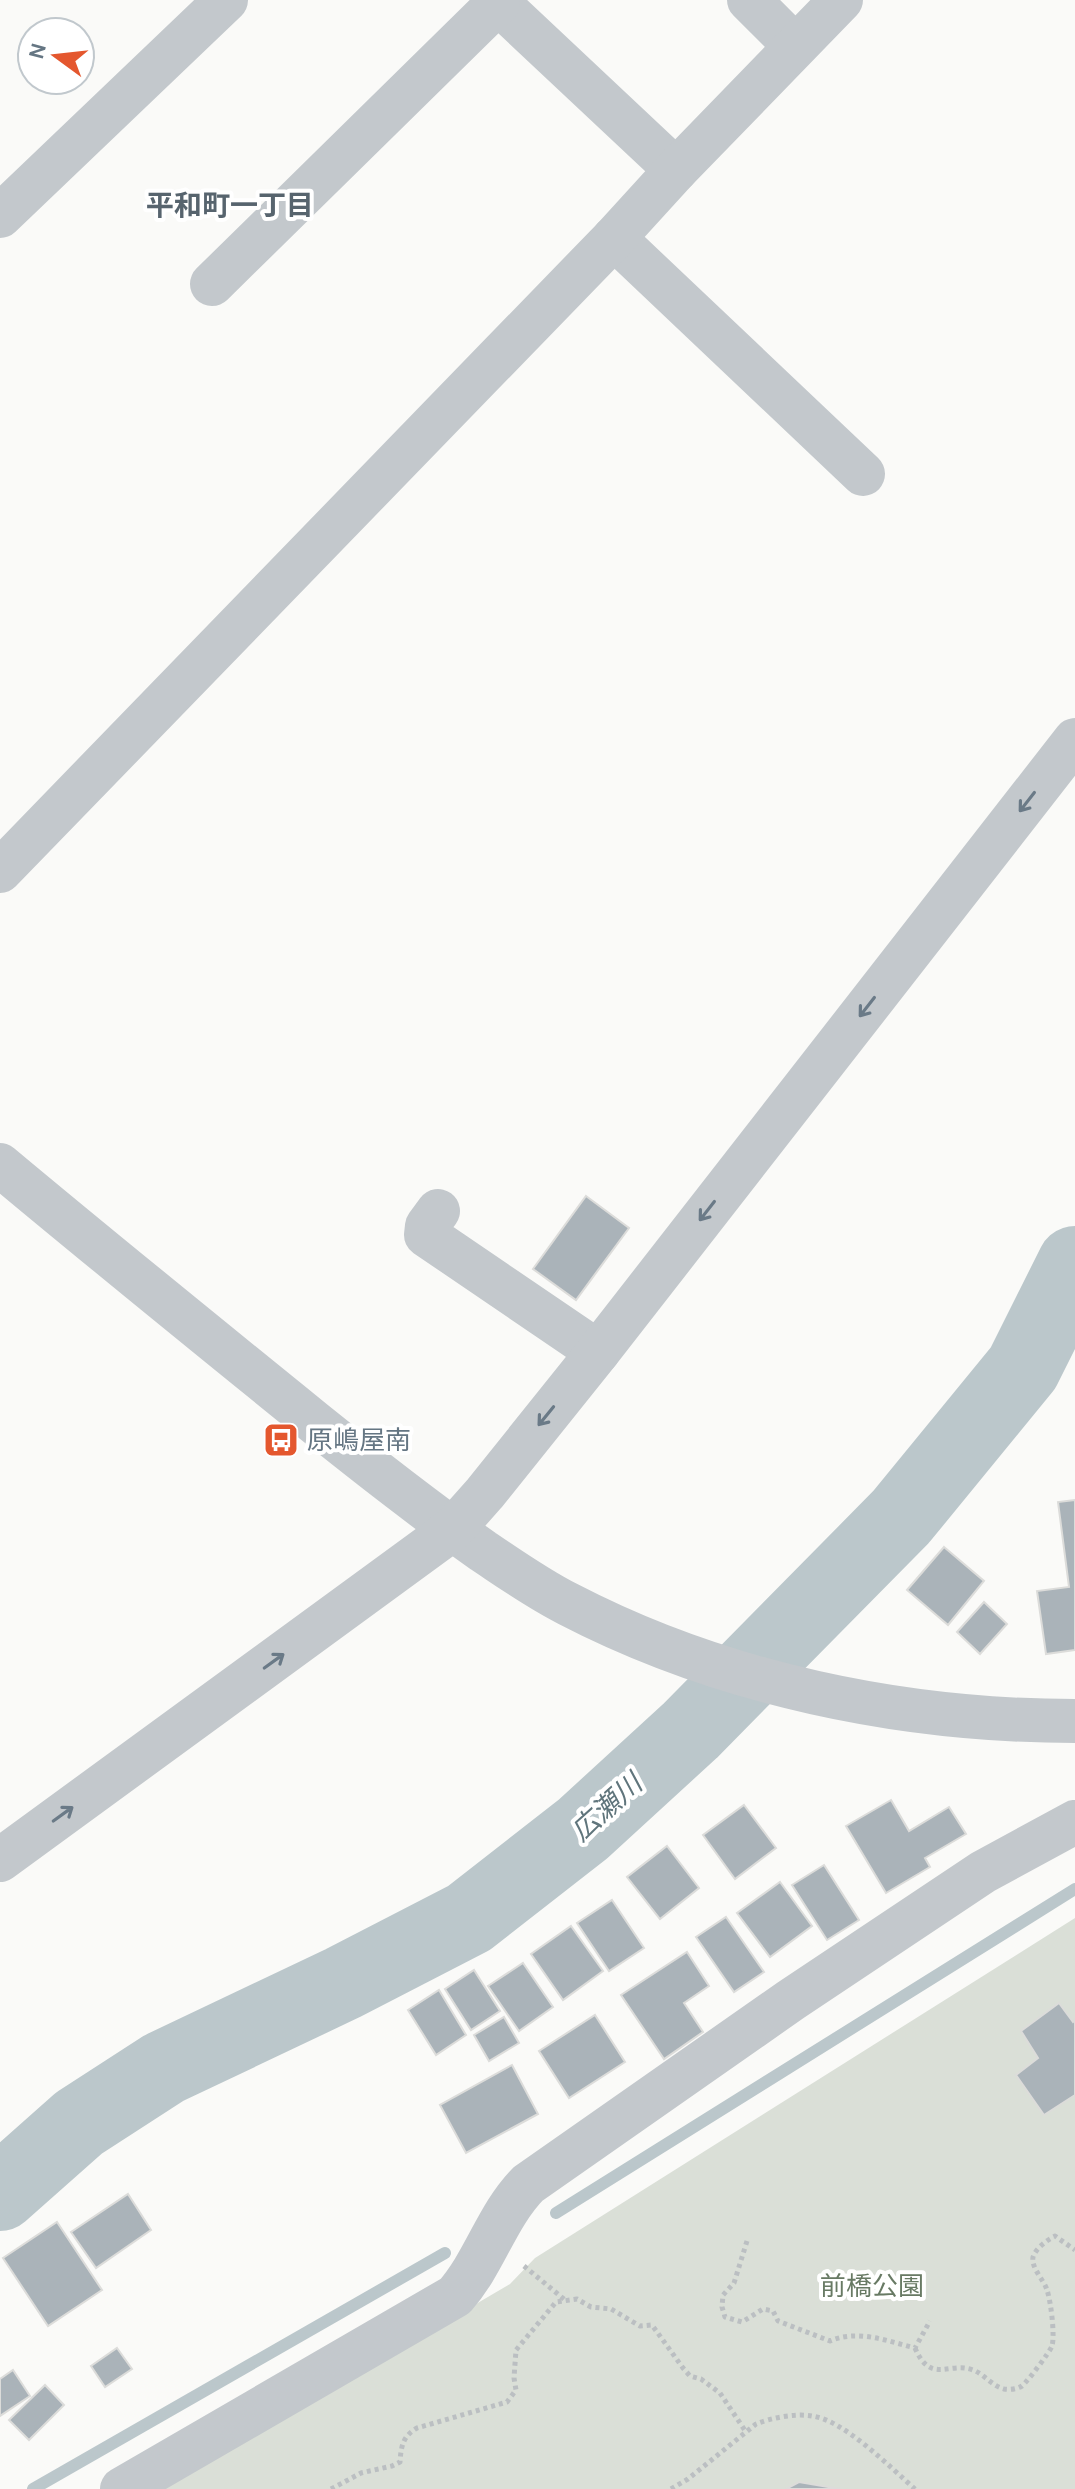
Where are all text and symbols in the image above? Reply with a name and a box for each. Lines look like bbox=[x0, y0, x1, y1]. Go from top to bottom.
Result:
north arrow bbox=[16, 16, 96, 96]
text: N bbox=[23, 40, 52, 62]
district label: 平和町一丁目 bbox=[146, 189, 314, 222]
one-way arrow bbox=[1018, 791, 1036, 812]
one-way arrow bbox=[858, 996, 876, 1017]
one-way arrow bbox=[699, 1200, 716, 1222]
one-way arrow bbox=[538, 1405, 555, 1426]
bus stop icon: 原嶋屋南 bbox=[262, 1421, 300, 1459]
place label: 原嶋屋南 bbox=[307, 1425, 411, 1456]
one-way arrow bbox=[262, 1653, 284, 1669]
water label: 広瀬川 bbox=[564, 1765, 651, 1848]
one-way arrow bbox=[52, 1806, 73, 1823]
park label: 前橋公園 bbox=[820, 2271, 924, 2302]

